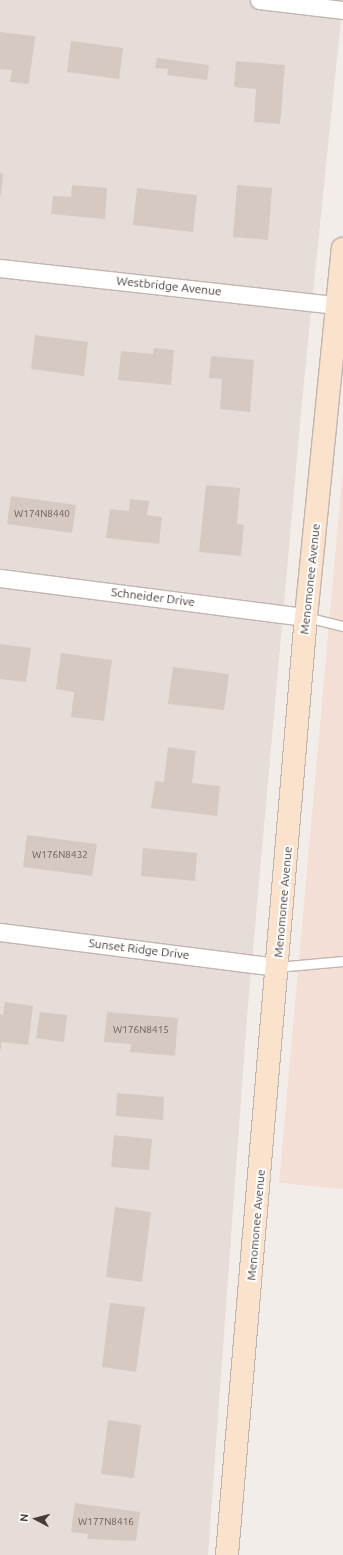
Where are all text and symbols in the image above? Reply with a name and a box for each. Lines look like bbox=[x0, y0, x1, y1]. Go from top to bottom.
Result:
street label: Westbridge Avenue bbox=[116, 273, 222, 299]
house number: W174N8440 bbox=[14, 508, 70, 520]
street label: Menomonee Avenue bbox=[297, 523, 323, 635]
street label: Schneider Drive bbox=[110, 585, 196, 609]
street label: Menomonee Avenue bbox=[271, 846, 295, 958]
house number: W176N8432 bbox=[32, 849, 88, 861]
street label: Sunset Ridge Drive bbox=[88, 936, 190, 962]
house number: W176N8415 bbox=[113, 1024, 169, 1036]
street label: Menomonee Avenue bbox=[244, 1169, 268, 1281]
north arrow bbox=[16, 1499, 56, 1539]
text: N bbox=[18, 1513, 30, 1522]
house number: W177N8416 bbox=[78, 1516, 134, 1528]

